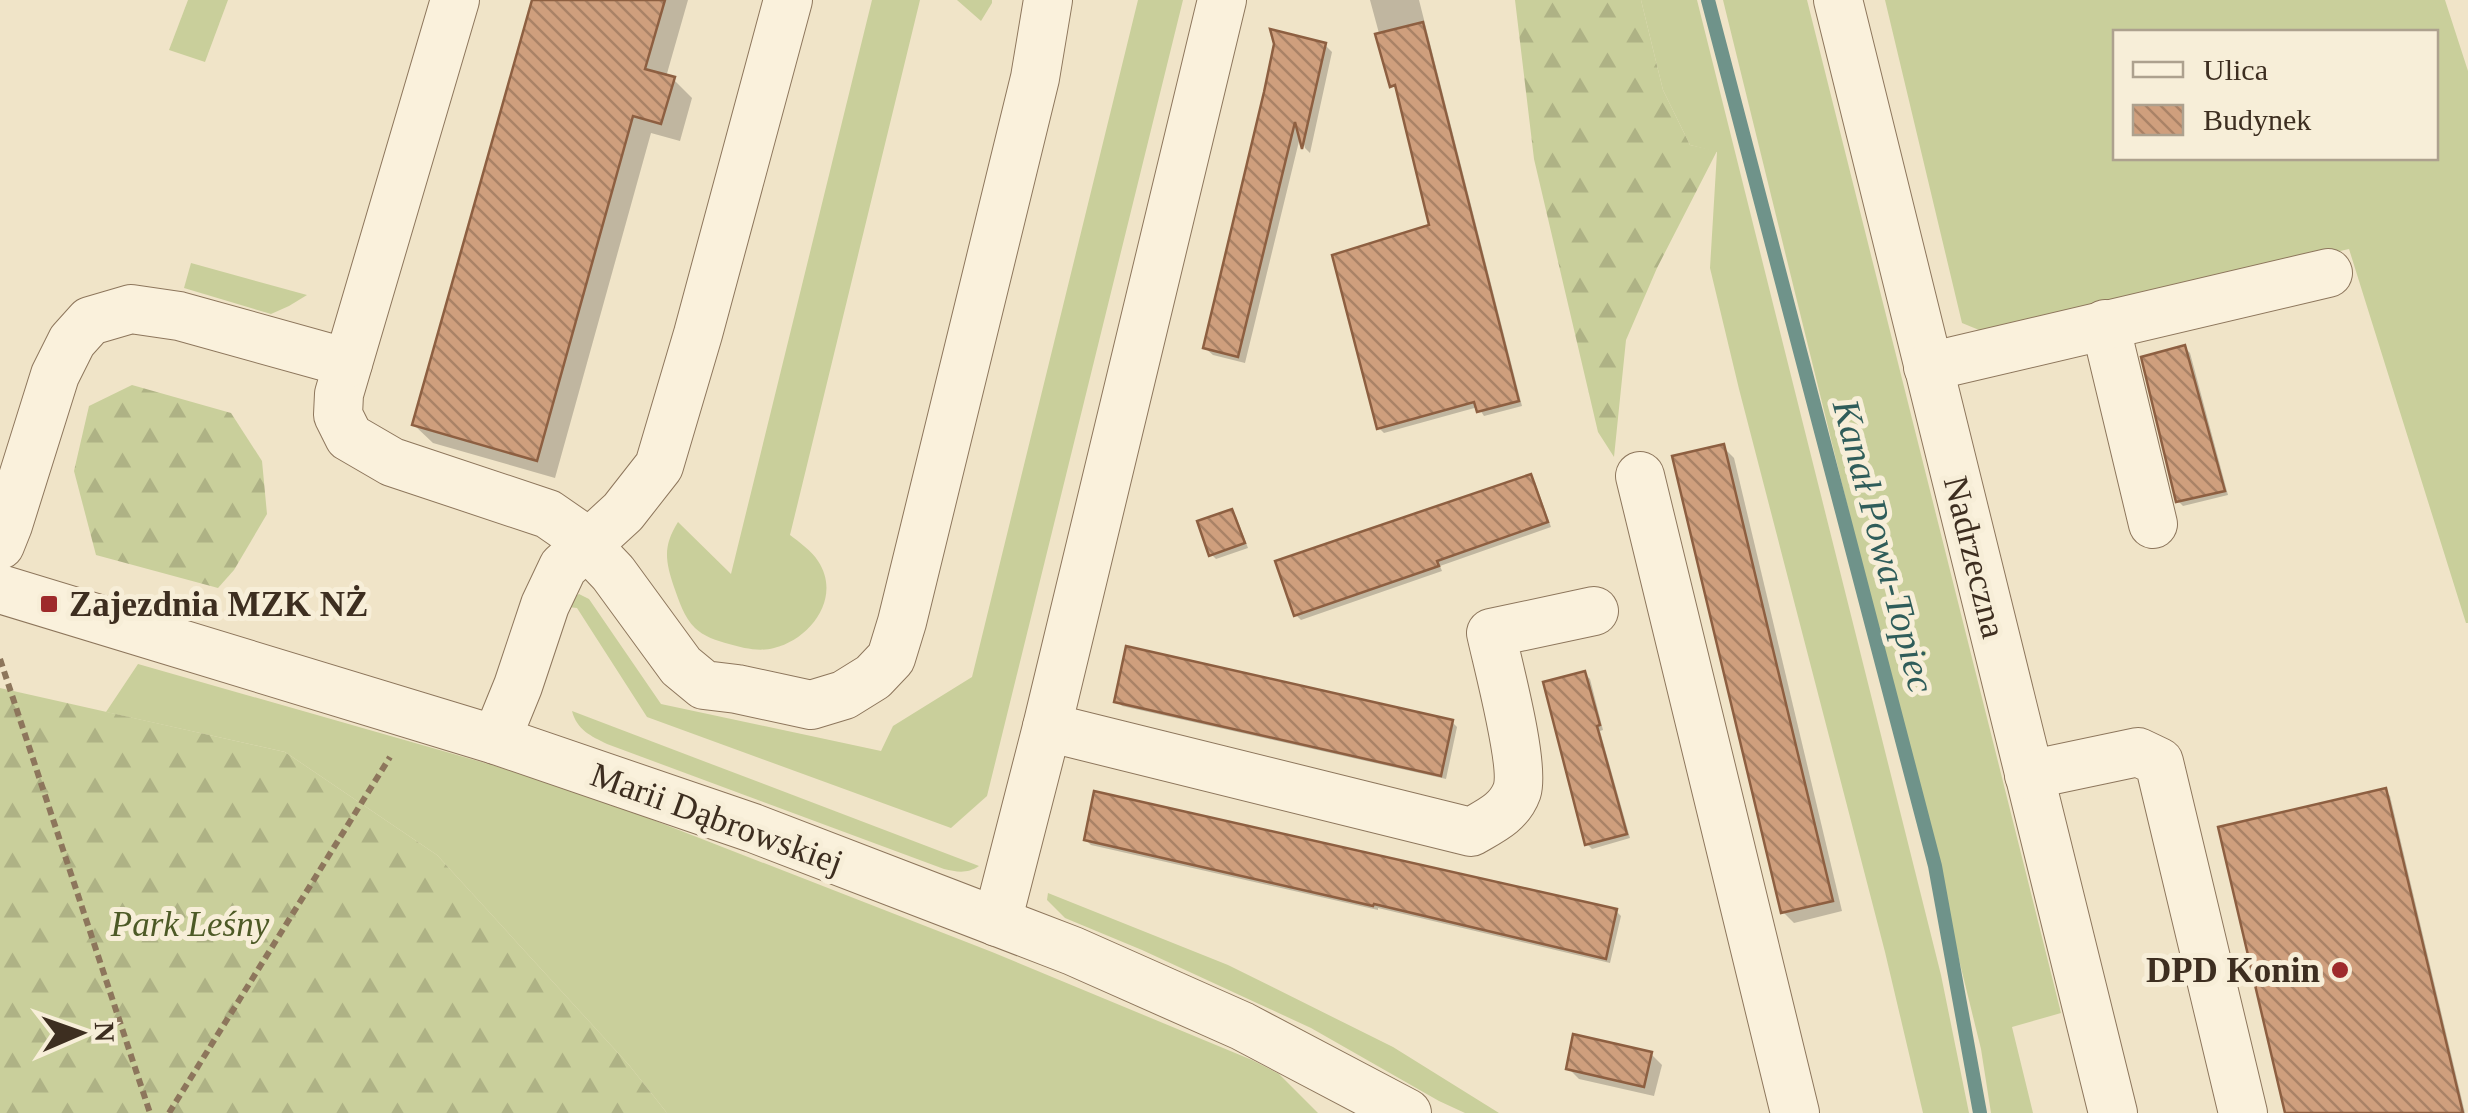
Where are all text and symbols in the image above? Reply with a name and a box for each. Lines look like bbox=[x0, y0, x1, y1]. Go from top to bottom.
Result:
legend bbox=[2113, 30, 2438, 160]
text: Ulica bbox=[2203, 53, 2268, 86]
text: Budynek bbox=[2203, 103, 2311, 136]
water label: Kanał Powa-Topiec bbox=[1824, 394, 1943, 697]
street label: Nadrzeczna bbox=[1936, 472, 2014, 642]
place label: Zajezdnia MZK NŻ bbox=[69, 585, 368, 624]
marker: Zajezdnia MZK NŻ bbox=[38, 593, 60, 615]
street label: Marii Dąbrowskiej bbox=[585, 755, 848, 882]
park label: Park Leśny bbox=[110, 905, 270, 944]
place label: DPD Konin bbox=[2146, 951, 2320, 990]
marker: DPD Konin bbox=[2329, 959, 2351, 981]
north arrow bbox=[30, 983, 130, 1083]
text: N bbox=[89, 1021, 120, 1043]

